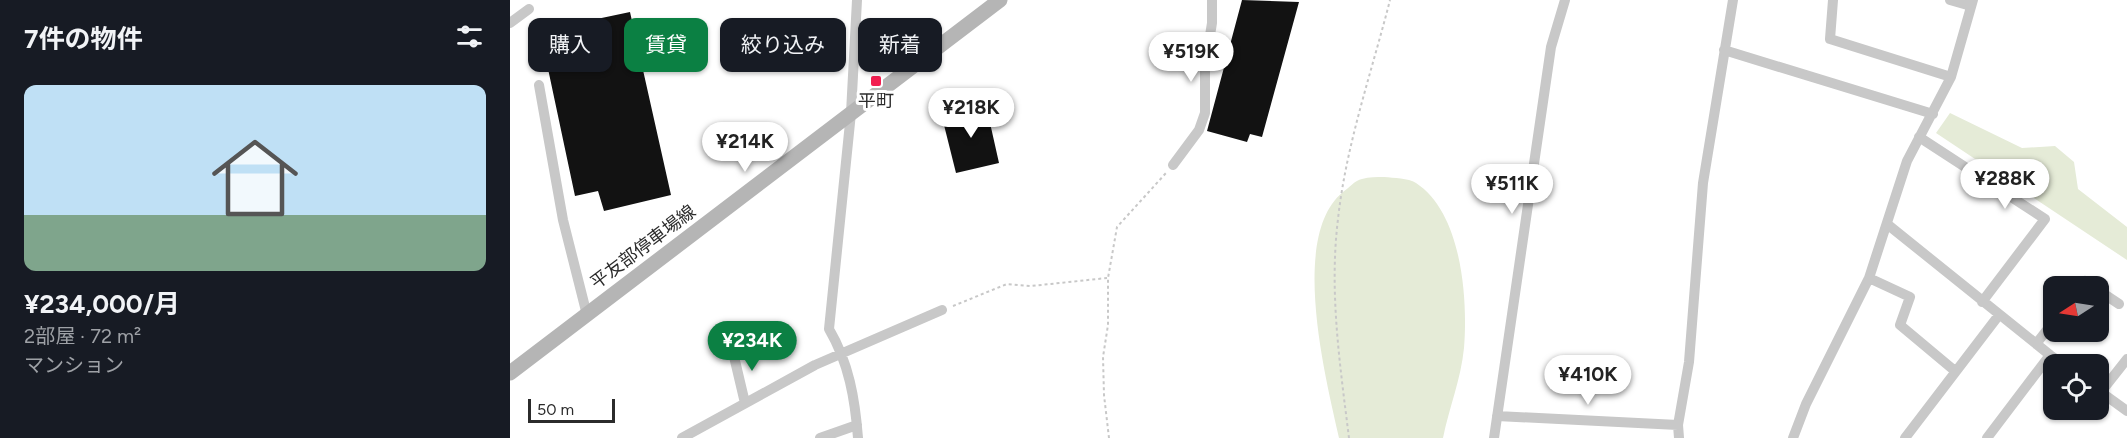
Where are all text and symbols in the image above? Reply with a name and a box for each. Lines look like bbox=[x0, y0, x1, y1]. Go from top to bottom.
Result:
chip: 購入 bbox=[528, 18, 612, 72]
chip: 賃貸 bbox=[624, 18, 708, 72]
chip: 絞り込み bbox=[720, 18, 846, 72]
chip: 新着 bbox=[858, 18, 942, 72]
icon: filters bbox=[453, 20, 486, 53]
text: 7件の物件 bbox=[24, 23, 142, 55]
pin: ¥519K bbox=[1149, 32, 1233, 83]
text: ¥519K bbox=[1163, 39, 1219, 63]
marker: 平町 bbox=[869, 74, 883, 88]
pin: ¥218K bbox=[929, 88, 1013, 139]
place label: 平町 bbox=[858, 90, 894, 112]
text: ¥218K bbox=[942, 95, 1000, 119]
pin: ¥214K bbox=[703, 122, 787, 173]
icon: home bbox=[201, 124, 309, 232]
text: ¥214K bbox=[716, 129, 774, 153]
pin: ¥288K bbox=[1963, 159, 2047, 210]
pin: ¥511K bbox=[1470, 164, 1554, 215]
text: ¥288K bbox=[1974, 166, 2036, 190]
text: ¥511K bbox=[1485, 171, 1539, 195]
street label: 平友部停車場線 bbox=[586, 200, 700, 294]
north arrow bbox=[2043, 276, 2109, 342]
map controls bbox=[2043, 276, 2109, 420]
text: ¥234,000/月 bbox=[24, 288, 180, 320]
pin: ¥234K bbox=[710, 321, 794, 372]
text: 2部屋 · 72 m² bbox=[24, 324, 141, 348]
text: ¥234K bbox=[722, 328, 782, 352]
text: マンション bbox=[24, 353, 124, 377]
button: locate bbox=[2043, 354, 2109, 420]
pin: ¥410K bbox=[1546, 355, 1630, 406]
text: ¥410K bbox=[1558, 362, 1618, 386]
scale bar bbox=[528, 396, 615, 424]
text: 50 m bbox=[537, 400, 574, 419]

